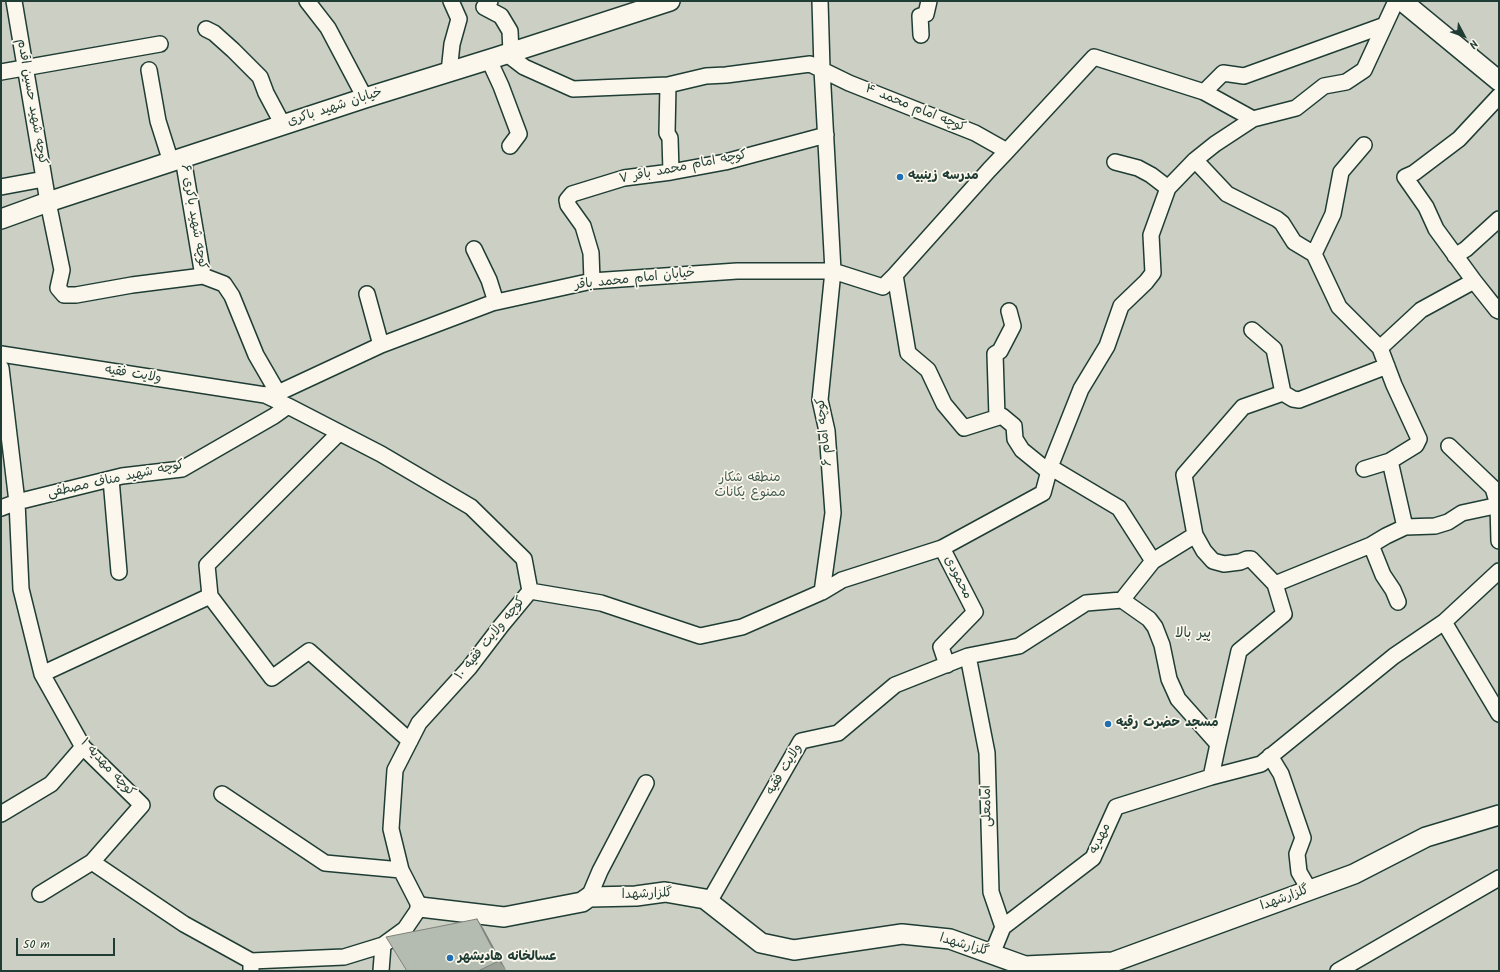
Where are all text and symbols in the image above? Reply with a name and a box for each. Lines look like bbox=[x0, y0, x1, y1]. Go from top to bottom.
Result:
north arrow bbox=[1444, 16, 1484, 56]
text: N bbox=[1464, 35, 1482, 52]
street label: کوچه شهید حسین اقدم bbox=[12, 38, 50, 166]
street label: کوچه امام محمد ۴ bbox=[862, 82, 968, 136]
street label: خیابان شهید باکری bbox=[286, 85, 384, 131]
street label: کوچه امام محمد باقر ۷ bbox=[618, 148, 748, 188]
street label: کوچه شهید باکری ۶ bbox=[176, 163, 210, 271]
place label: مدرسه زینبیه bbox=[908, 169, 979, 185]
marker: مدرسه زینبیه bbox=[895, 172, 905, 182]
street label: خیابان امام محمد باقر bbox=[574, 266, 696, 294]
street label: ولایت فقیه bbox=[104, 363, 162, 387]
street label: کوچه امام ۶ bbox=[814, 397, 836, 467]
street label: کوچه شهید مناف مصطفی bbox=[46, 458, 186, 502]
park label: منطقه شکار ممنوع یکانات bbox=[714, 471, 786, 502]
street label: محمودی bbox=[940, 554, 974, 602]
street label: کوچه ولایت فقیه ۱۰ bbox=[453, 594, 529, 684]
district label: پیر بالا bbox=[1175, 627, 1211, 643]
place label: مسجد حضرت رقیه bbox=[1116, 716, 1218, 732]
marker: مسجد حضرت رقیه bbox=[1103, 719, 1113, 729]
street label: کوچه مهدیه ۱ bbox=[76, 736, 138, 800]
street label: ولایت فقیه bbox=[764, 742, 806, 798]
street label: امامعلی bbox=[980, 785, 996, 827]
street label: مهدیه bbox=[1087, 821, 1115, 857]
street label: گلزارشهدا bbox=[1259, 883, 1311, 915]
street label: گلزارشهدا bbox=[621, 886, 673, 904]
scale bar bbox=[18, 930, 117, 956]
street label: گلزارشهدا bbox=[938, 932, 990, 960]
text: 50 m bbox=[23, 935, 50, 954]
place label: عسالخانه هادیشهر bbox=[458, 950, 557, 966]
marker: عسالخانه هادیشهر bbox=[445, 953, 455, 963]

